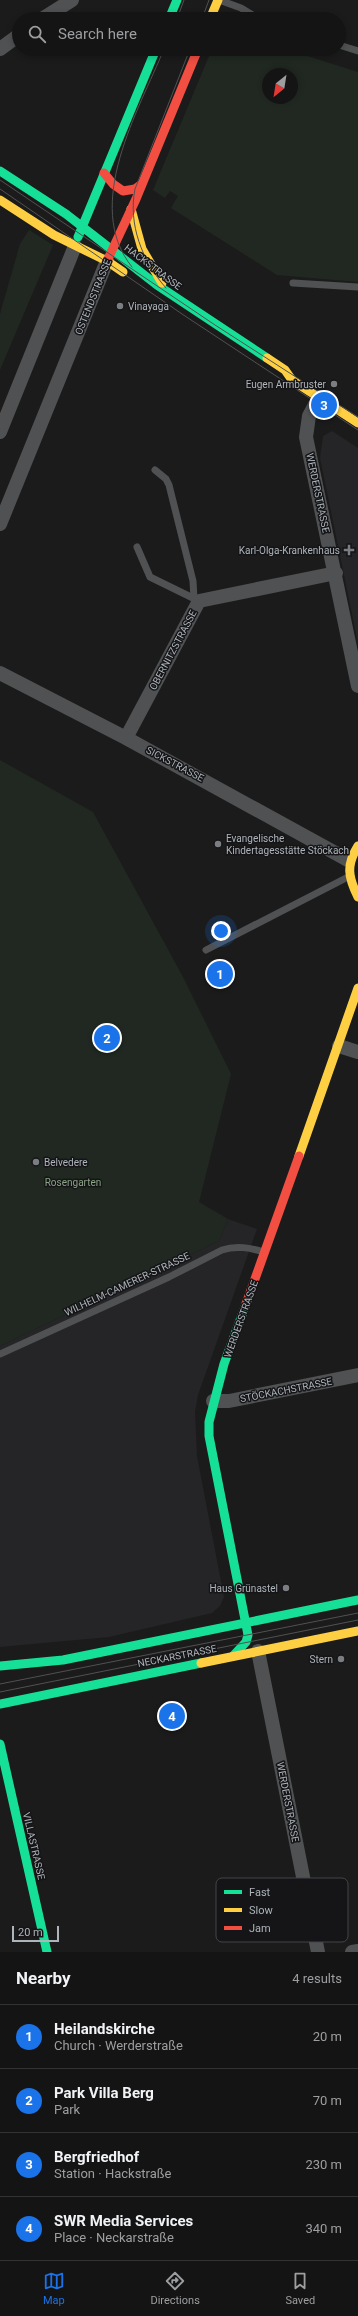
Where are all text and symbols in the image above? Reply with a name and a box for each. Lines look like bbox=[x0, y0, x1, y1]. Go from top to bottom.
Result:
search box bbox=[12, 12, 346, 56]
icon: search bbox=[26, 23, 48, 45]
text: Search here bbox=[58, 25, 137, 43]
north arrow bbox=[262, 68, 298, 104]
street label: HACKSTRASSE bbox=[122, 242, 184, 292]
street label: OSTENDSTRASSE bbox=[73, 257, 113, 336]
marker: Vinayaga bbox=[115, 301, 125, 311]
place label: Vinayaga bbox=[128, 301, 169, 312]
place label: Eugen Armbruster bbox=[246, 379, 327, 390]
marker: Eugen Armbruster bbox=[329, 379, 339, 389]
pin: 3 bbox=[311, 390, 337, 420]
street label: WERDERSTRASSE bbox=[304, 452, 332, 534]
marker: Karl-Olga-Krankenhaus bbox=[343, 544, 355, 556]
place label: Karl-Olga-Krankenhaus bbox=[239, 545, 340, 556]
street label: OBERNITZSTRASSE bbox=[147, 608, 199, 692]
street label: SICKSTRASSE bbox=[144, 744, 206, 784]
place label: Evangelische Kindertagesstätte Stöckach bbox=[226, 833, 349, 856]
marker: Evangelische Kindertagesstätte Stöckach bbox=[213, 839, 223, 849]
your location bbox=[211, 921, 231, 941]
pin: 1 bbox=[207, 959, 233, 989]
pin: 2 bbox=[94, 1023, 120, 1053]
marker: Belvedere bbox=[31, 1157, 41, 1167]
place label: Belvedere bbox=[44, 1157, 88, 1168]
park label: Rosengarten bbox=[45, 1177, 101, 1188]
street label: WILHELM-CAMERER-STRASSE bbox=[63, 1250, 192, 1318]
street label: WERDERSTRASSE bbox=[222, 1279, 260, 1359]
street label: STÖCKACHSTRASSE bbox=[239, 1375, 333, 1404]
place label: Haus Grünastel bbox=[209, 1583, 278, 1594]
marker: Haus Grünastel bbox=[281, 1583, 291, 1593]
street label: NECKARSTRASSE bbox=[136, 1643, 218, 1669]
place label: Stern bbox=[310, 1654, 333, 1665]
marker: Stern bbox=[336, 1654, 346, 1664]
pin: 4 bbox=[159, 1701, 185, 1731]
street label: WERDERSTRASSE bbox=[275, 1761, 301, 1843]
street label: VILLASTRASSE bbox=[21, 1811, 47, 1881]
legend bbox=[216, 1878, 348, 1942]
text: Fast bbox=[249, 1886, 271, 1899]
text: Slow bbox=[249, 1904, 273, 1917]
text: Jam bbox=[249, 1922, 271, 1935]
scale bar bbox=[12, 1924, 59, 1943]
text: 20 m bbox=[18, 1926, 43, 1939]
text: Nearby bbox=[16, 1968, 71, 1988]
text: 4 results bbox=[292, 1971, 342, 1986]
text: Heilandskirche bbox=[54, 2020, 155, 2038]
text: 1 bbox=[25, 2029, 33, 2044]
text: 20 m bbox=[313, 2029, 342, 2044]
text: Church · Werderstraße bbox=[54, 2038, 183, 2053]
text: Park Villa Berg bbox=[54, 2084, 154, 2102]
text: 2 bbox=[25, 2093, 33, 2108]
text: 70 m bbox=[313, 2093, 342, 2108]
text: Park bbox=[54, 2102, 80, 2117]
text: Bergfriedhof bbox=[54, 2148, 139, 2166]
text: 3 bbox=[25, 2157, 33, 2172]
text: 230 m bbox=[305, 2157, 342, 2172]
text: Station · Hackstraße bbox=[54, 2166, 171, 2181]
text: SWR Media Services bbox=[54, 2212, 193, 2230]
text: 4 bbox=[25, 2221, 33, 2236]
text: 340 m bbox=[305, 2221, 342, 2236]
text: Place · Neckarstraße bbox=[54, 2230, 174, 2245]
tab: Map bbox=[43, 2270, 65, 2307]
tab: Directions bbox=[150, 2270, 200, 2307]
tab: Saved bbox=[285, 2270, 315, 2307]

